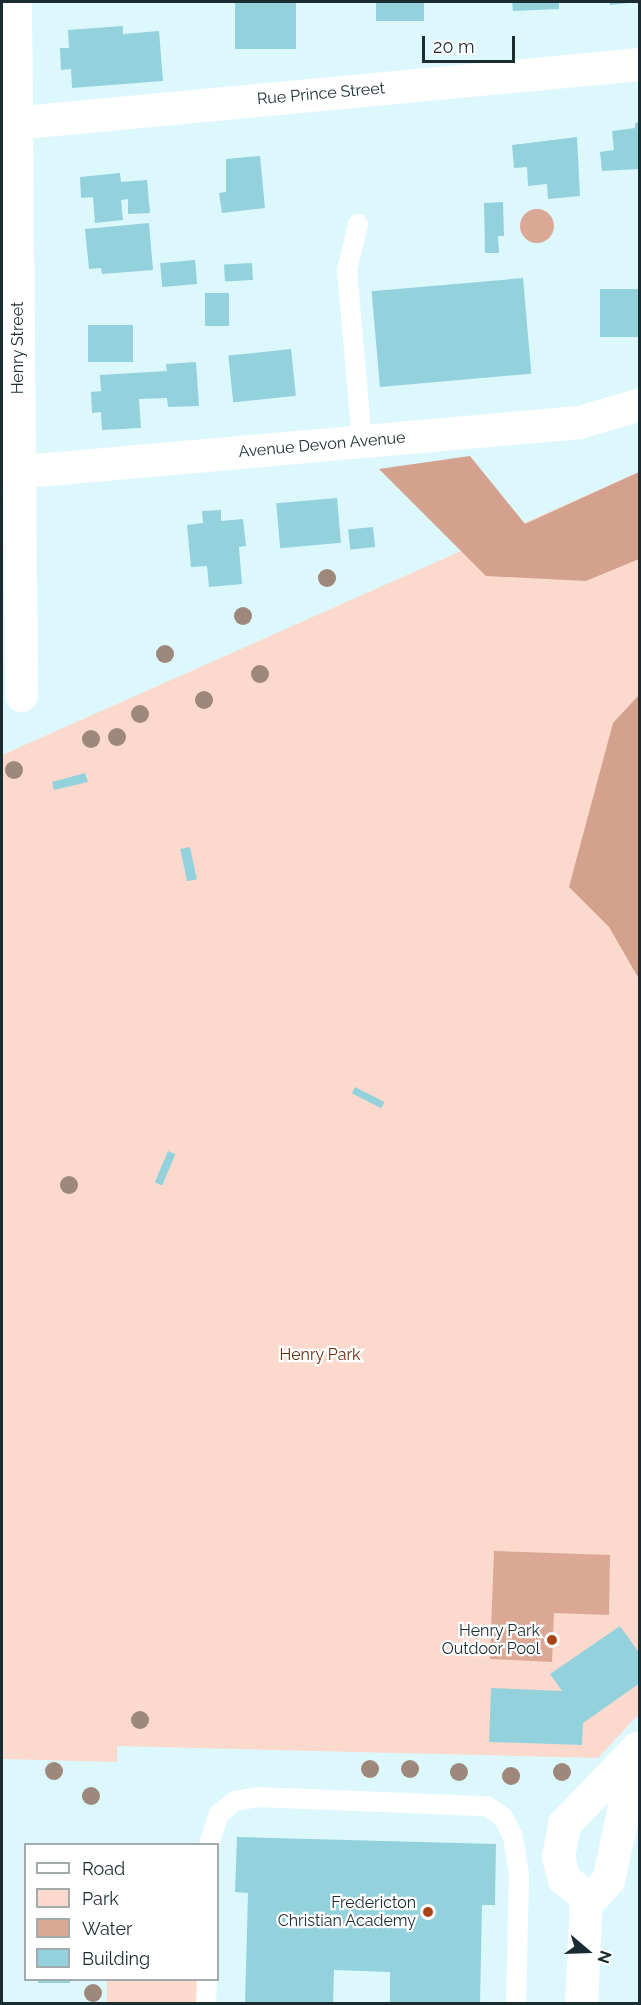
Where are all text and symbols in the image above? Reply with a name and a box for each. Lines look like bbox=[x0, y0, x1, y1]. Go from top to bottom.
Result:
scale bar bbox=[425, 24, 518, 62]
text: 20 m bbox=[433, 36, 475, 57]
street label: Rue Prince Street bbox=[256, 79, 386, 109]
street label: Henry Street bbox=[8, 301, 28, 395]
street label: Avenue Devon Avenue bbox=[237, 428, 407, 462]
park label: Henry Park bbox=[279, 1345, 361, 1365]
place label: Henry Park Outdoor Pool bbox=[441, 1621, 540, 1659]
marker: Henry Park Outdoor Pool bbox=[545, 1633, 559, 1647]
legend bbox=[24, 1843, 219, 1981]
text: Road bbox=[82, 1858, 125, 1879]
text: Park bbox=[82, 1888, 119, 1909]
place label: Fredericton Christian Academy bbox=[277, 1893, 416, 1931]
marker: Fredericton Christian Academy bbox=[421, 1905, 435, 1919]
text: Water bbox=[82, 1918, 132, 1939]
north arrow bbox=[557, 1921, 617, 1981]
text: Building bbox=[82, 1948, 150, 1969]
text: N bbox=[594, 1948, 615, 1966]

